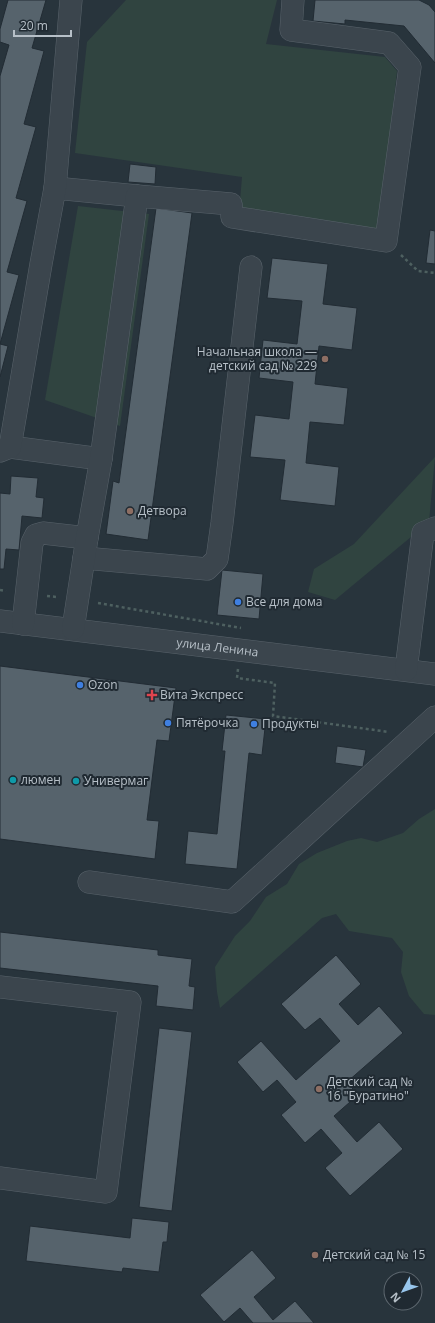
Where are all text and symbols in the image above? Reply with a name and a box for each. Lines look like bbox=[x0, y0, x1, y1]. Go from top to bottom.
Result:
scale bar bbox=[14, 12, 71, 38]
text: 20 m bbox=[20, 17, 48, 34]
place label: Начальная школа — детский сад № 229 bbox=[197, 343, 317, 374]
marker: Начальная школа — детский сад № 229 bbox=[320, 354, 330, 364]
place label: Детвора bbox=[138, 502, 187, 519]
marker: Детвора bbox=[125, 506, 135, 516]
place label: Все для дома bbox=[246, 593, 322, 610]
marker: Все для дома bbox=[233, 597, 243, 607]
street label: улица Ленина bbox=[175, 634, 259, 660]
place label: Ozon bbox=[88, 676, 118, 693]
marker: Ozon bbox=[75, 680, 85, 690]
place label: Вита Экспресс bbox=[160, 686, 244, 703]
marker: Вита Экспресс bbox=[147, 690, 157, 700]
place label: Пятёрочка bbox=[176, 714, 238, 731]
place label: Продукты bbox=[262, 715, 319, 732]
marker: Пятёрочка bbox=[163, 718, 173, 728]
marker: Продукты bbox=[249, 719, 259, 729]
place label: люмен bbox=[21, 771, 61, 788]
place label: Универмаг bbox=[84, 772, 148, 789]
marker: люмен bbox=[8, 775, 18, 785]
marker: Универмаг bbox=[71, 776, 81, 786]
place label: Детский сад № 16 "Буратино" bbox=[327, 1073, 413, 1104]
marker: Детский сад № 16 "Буратино" bbox=[314, 1084, 324, 1094]
place label: Детский сад № 15 bbox=[323, 1246, 426, 1263]
marker: Детский сад № 15 bbox=[310, 1250, 320, 1260]
north arrow bbox=[383, 1271, 423, 1311]
text: N bbox=[386, 1290, 404, 1306]

